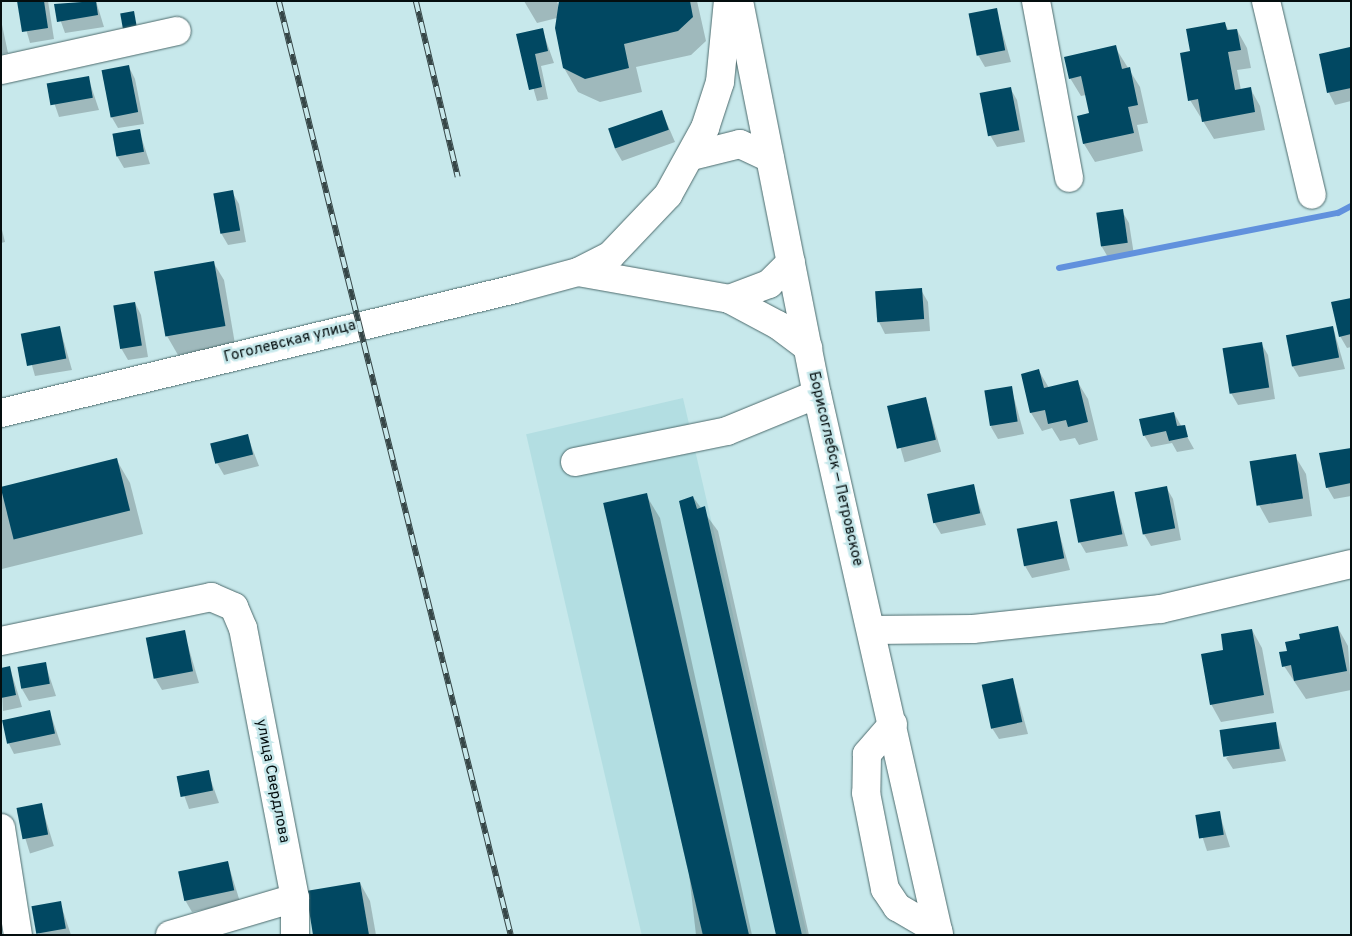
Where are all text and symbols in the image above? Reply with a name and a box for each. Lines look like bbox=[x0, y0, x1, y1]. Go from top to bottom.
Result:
street label: Гоголевская улица bbox=[222, 317, 358, 367]
street label: Борисоглебск — Петровское bbox=[804, 370, 866, 568]
street label: улица Свердлова bbox=[251, 718, 293, 844]

